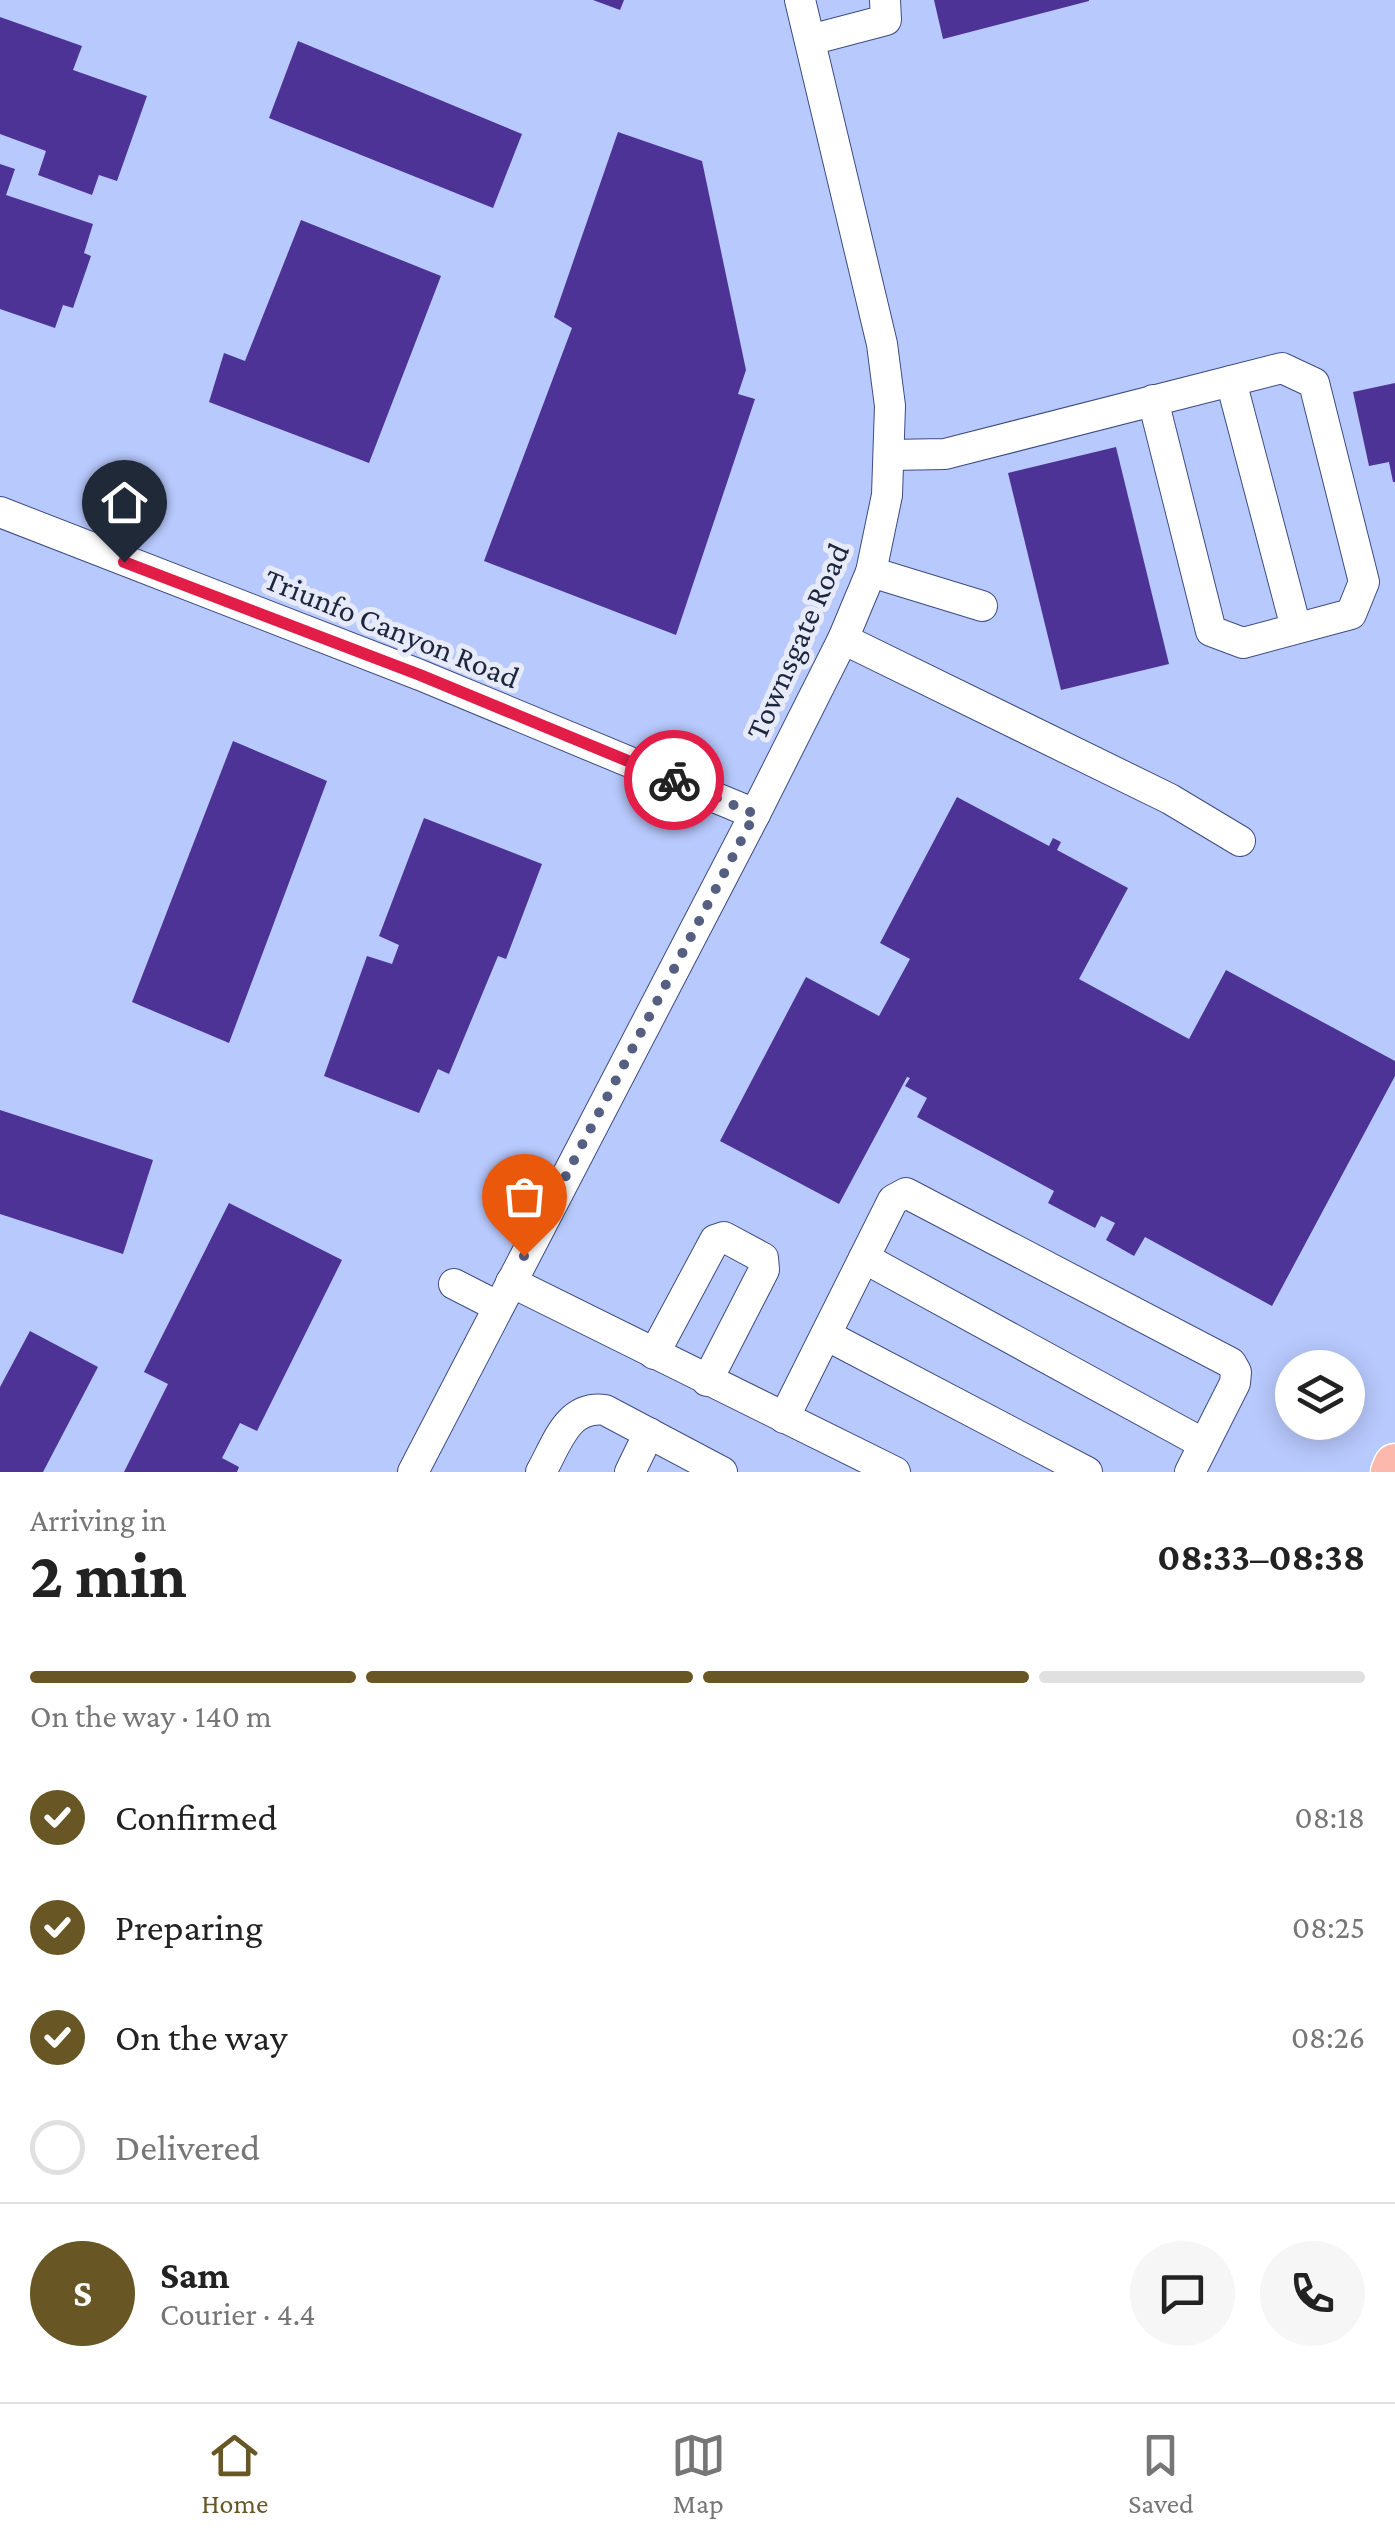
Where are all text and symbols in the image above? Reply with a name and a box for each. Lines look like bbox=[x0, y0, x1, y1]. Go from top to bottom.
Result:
pin bbox=[82, 460, 167, 563]
icon: home bbox=[97, 475, 152, 530]
street label: Townsgate Road bbox=[738, 537, 856, 745]
street label: Triunfo Canyon Road bbox=[259, 560, 525, 696]
courier bbox=[624, 730, 724, 830]
icon: bike bbox=[647, 753, 702, 808]
pin bbox=[482, 1154, 567, 1257]
icon: bag bbox=[497, 1169, 552, 1224]
map controls bbox=[1275, 1350, 1365, 1440]
button: layers bbox=[1275, 1350, 1365, 1440]
text: Arriving in bbox=[30, 1502, 167, 1538]
text: 08:33–08:38 bbox=[1157, 1536, 1365, 1578]
text: 2 min bbox=[30, 1539, 187, 1611]
text: On the way · 140 m bbox=[30, 1698, 272, 1734]
icon: check bbox=[30, 1790, 85, 1845]
text: Confirmed bbox=[115, 1796, 278, 1838]
text: 08:18 bbox=[1295, 1799, 1365, 1835]
icon: check bbox=[30, 1900, 85, 1955]
text: Preparing bbox=[115, 1906, 263, 1948]
text: 08:25 bbox=[1292, 1909, 1365, 1945]
icon: check bbox=[30, 2010, 85, 2065]
text: On the way bbox=[115, 2016, 287, 2058]
text: 08:26 bbox=[1291, 2019, 1365, 2055]
text: Delivered bbox=[115, 2126, 260, 2168]
button: chat bbox=[1130, 2241, 1235, 2346]
button: phone bbox=[1260, 2241, 1365, 2346]
text: Sam bbox=[160, 2254, 230, 2296]
text: S bbox=[73, 2272, 92, 2314]
text: Courier · 4.4 bbox=[160, 2296, 316, 2332]
tab: Home bbox=[201, 2428, 268, 2519]
tab: Map bbox=[671, 2428, 726, 2519]
tab: Saved bbox=[1128, 2428, 1194, 2519]

